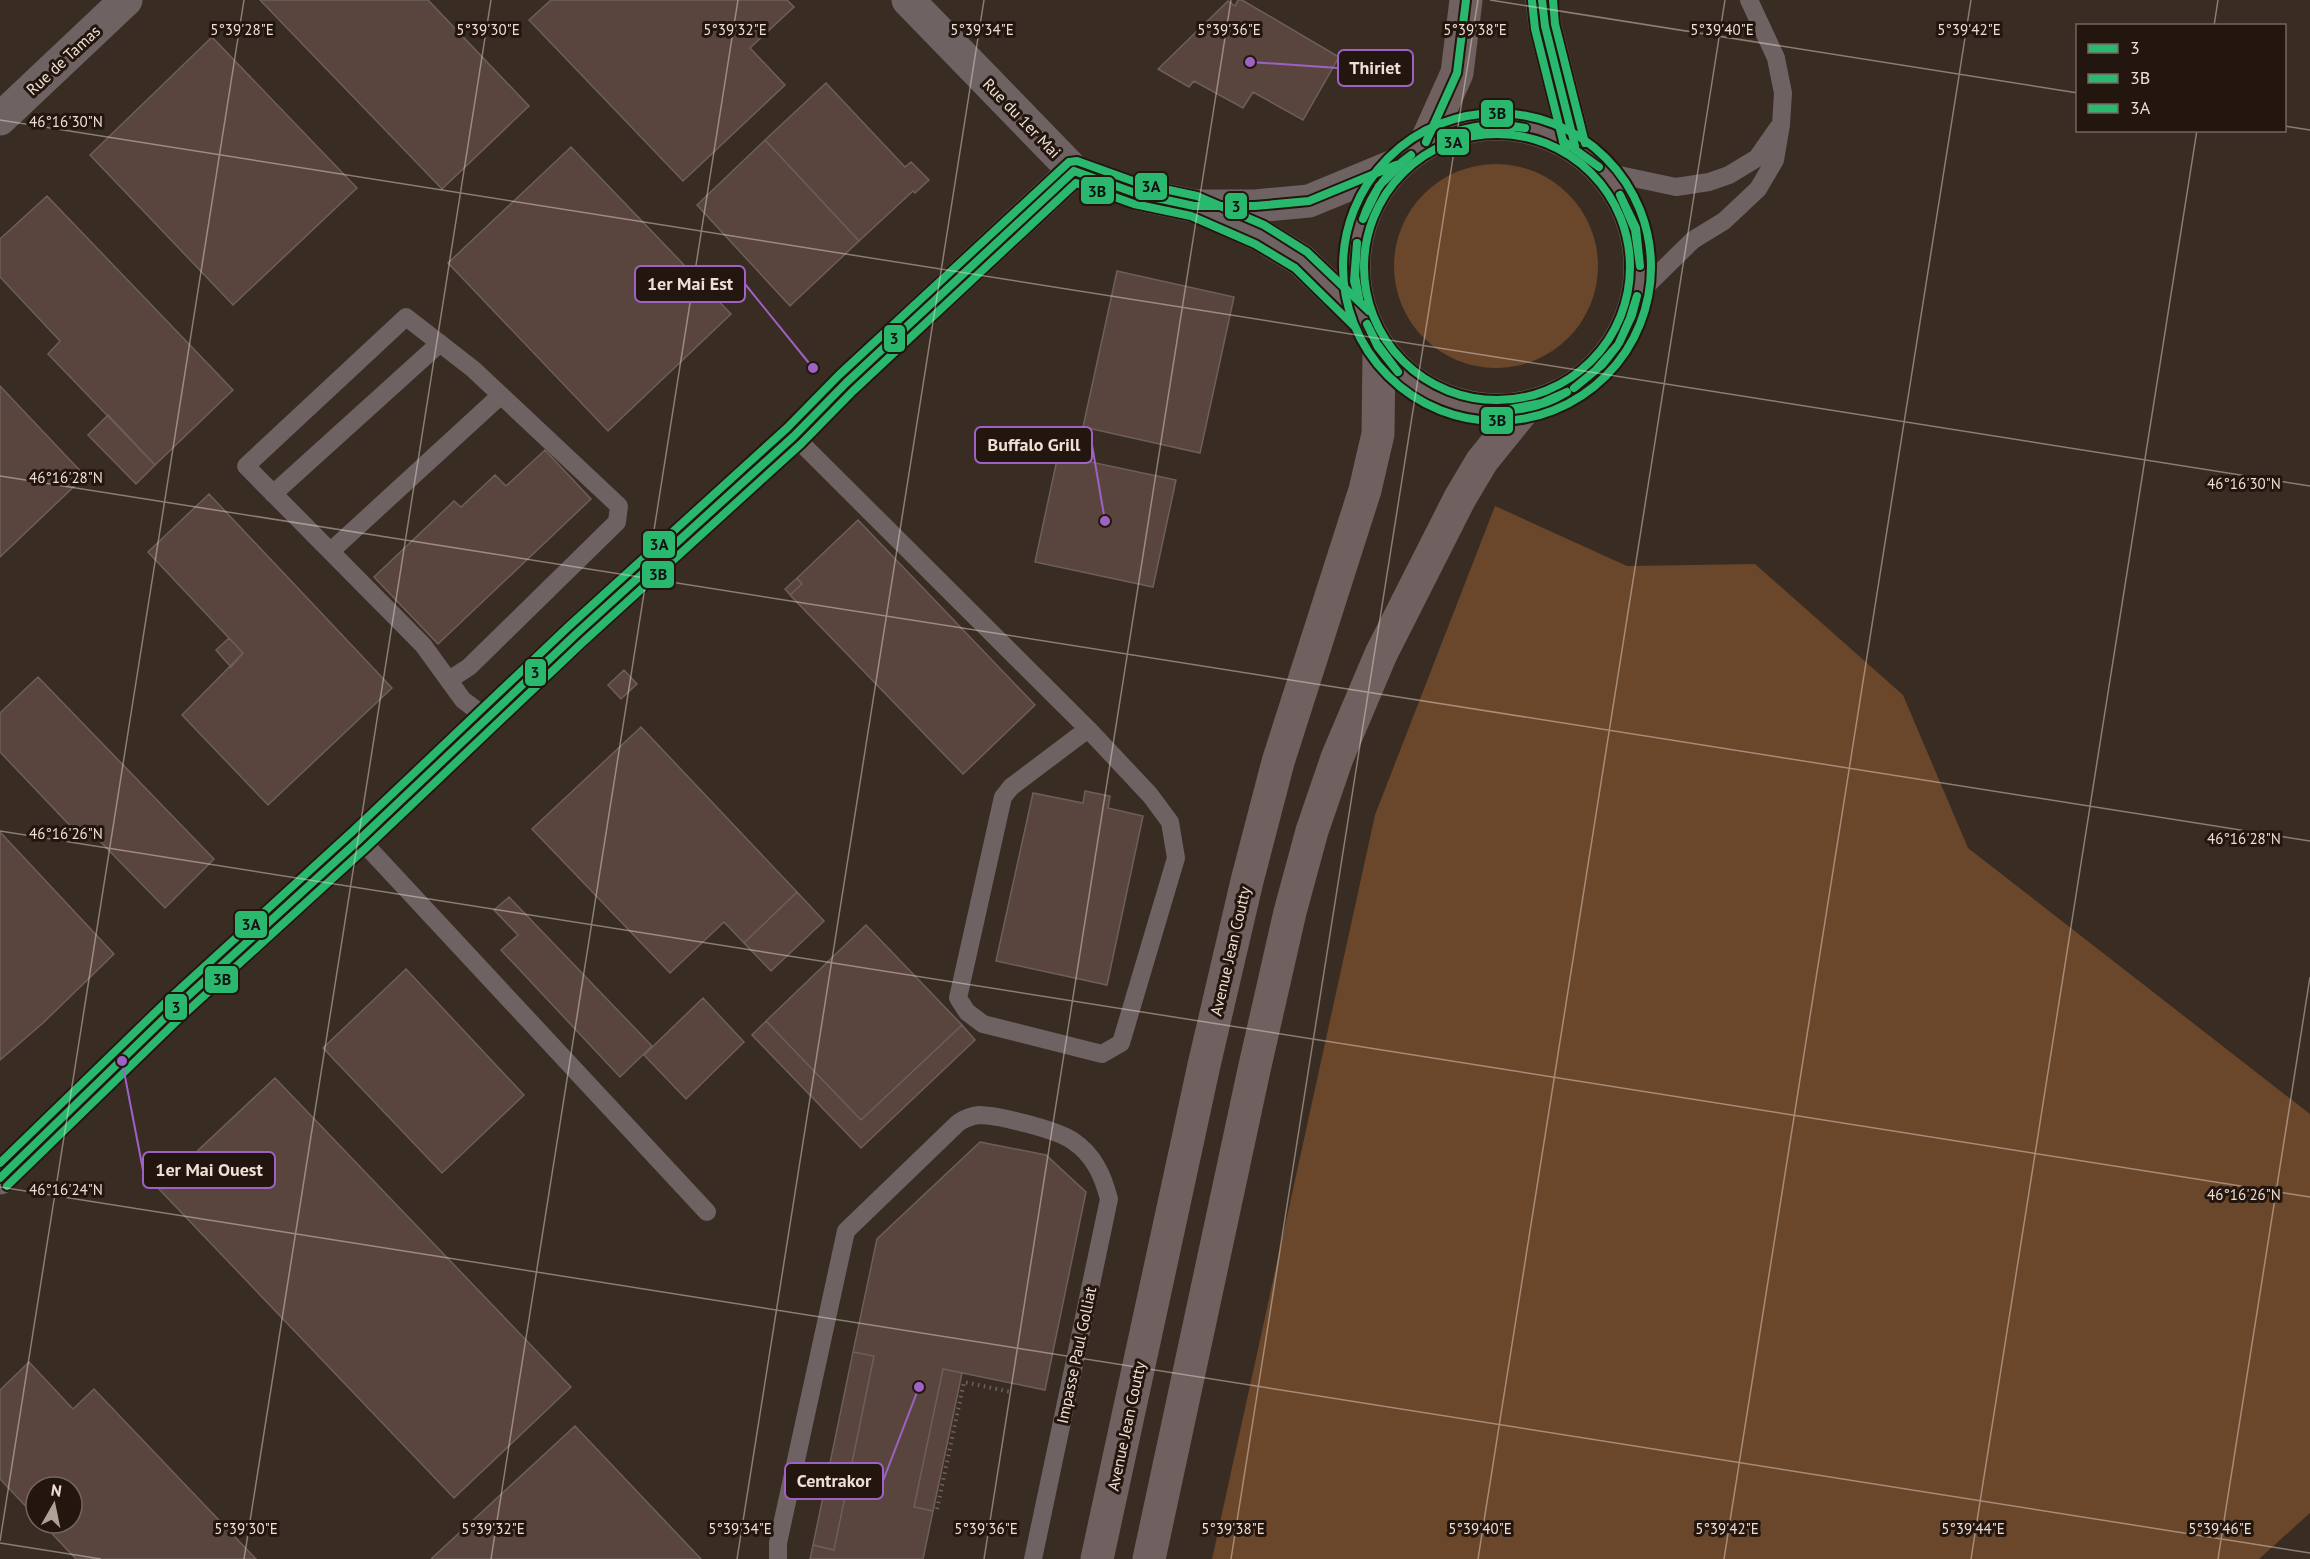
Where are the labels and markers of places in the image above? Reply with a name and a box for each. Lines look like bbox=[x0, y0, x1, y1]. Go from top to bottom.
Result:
callout: Thiriet bbox=[1338, 50, 1413, 86]
callout: 1er Mai Est bbox=[635, 266, 745, 302]
callout: Buffalo Grill bbox=[975, 427, 1092, 463]
callout: 1er Mai Ouest bbox=[143, 1152, 275, 1188]
callout: Centrakor bbox=[785, 1463, 883, 1499]

